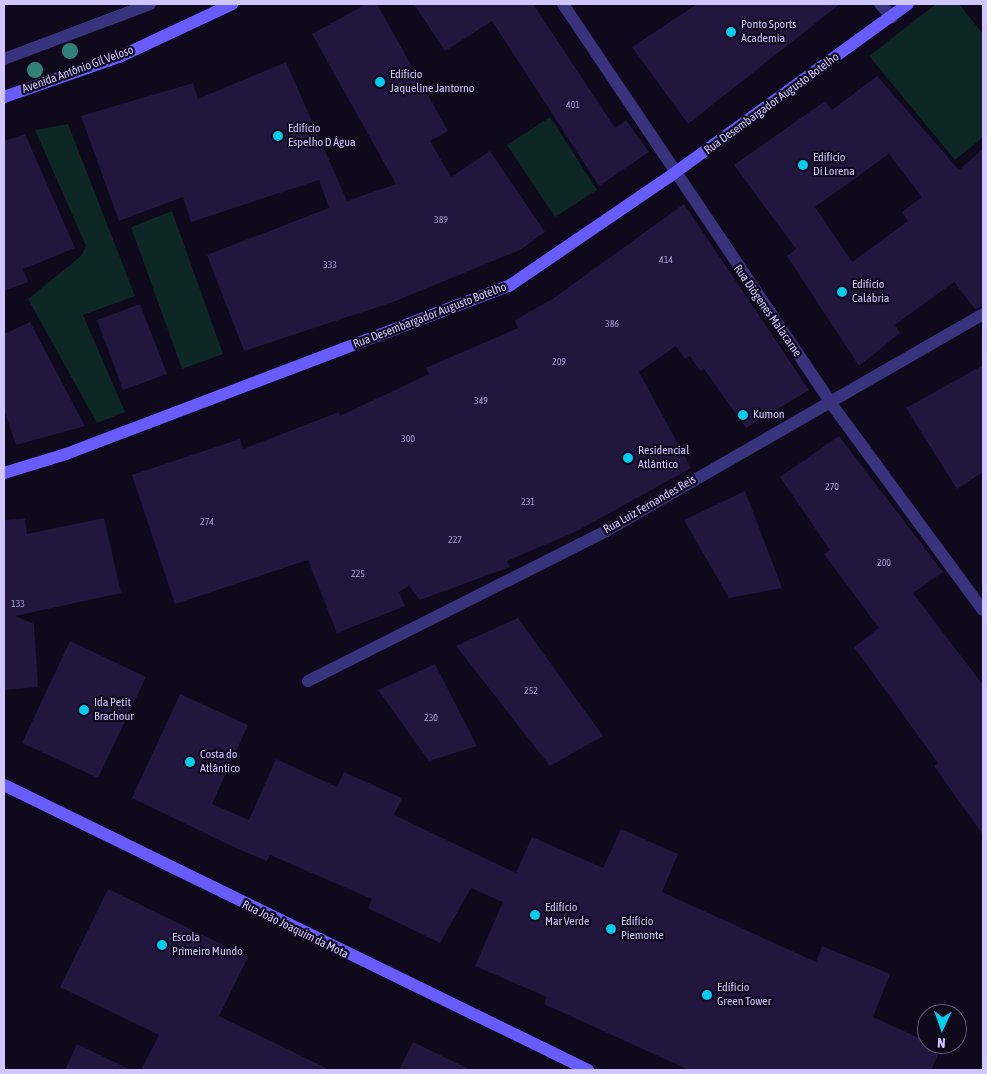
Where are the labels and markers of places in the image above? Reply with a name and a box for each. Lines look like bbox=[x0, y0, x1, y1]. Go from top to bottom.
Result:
place label: Ponto Sports Academia bbox=[741, 18, 796, 46]
marker: Ponto Sports Academia bbox=[725, 26, 737, 38]
place label: Edifício Jaqueline Jantorno bbox=[390, 68, 474, 96]
marker: Edifício Jaqueline Jantorno bbox=[374, 76, 386, 88]
place label: Edifício Espelho D Água bbox=[288, 122, 356, 150]
marker: Edifício Espelho D Água bbox=[272, 130, 284, 142]
place label: Edifício Di Lorena bbox=[813, 151, 855, 179]
marker: Edifício Di Lorena bbox=[797, 159, 809, 171]
place label: Edifício Calábria bbox=[852, 278, 889, 306]
marker: Edifício Calábria bbox=[836, 286, 848, 298]
place label: Kumon bbox=[753, 408, 785, 422]
marker: Kumon bbox=[737, 409, 749, 421]
place label: Residencial Atlântico bbox=[638, 444, 689, 472]
marker: Residencial Atlântico bbox=[622, 452, 634, 464]
place label: Ida Petit Brachour bbox=[94, 696, 134, 724]
marker: Ida Petit Brachour bbox=[78, 704, 90, 716]
place label: Costa do Atlântico bbox=[200, 748, 240, 776]
marker: Costa do Atlântico bbox=[184, 756, 196, 768]
place label: Edifício Mar Verde bbox=[545, 901, 589, 929]
marker: Edifício Mar Verde bbox=[529, 909, 541, 921]
place label: Edifício Piemonte bbox=[621, 915, 664, 943]
marker: Edifício Piemonte bbox=[605, 923, 617, 935]
place label: Escola Primeiro Mundo bbox=[172, 931, 243, 959]
marker: Escola Primeiro Mundo bbox=[156, 939, 168, 951]
place label: Edifício Green Tower bbox=[717, 981, 771, 1009]
marker: Edifício Green Tower bbox=[701, 989, 713, 1001]

